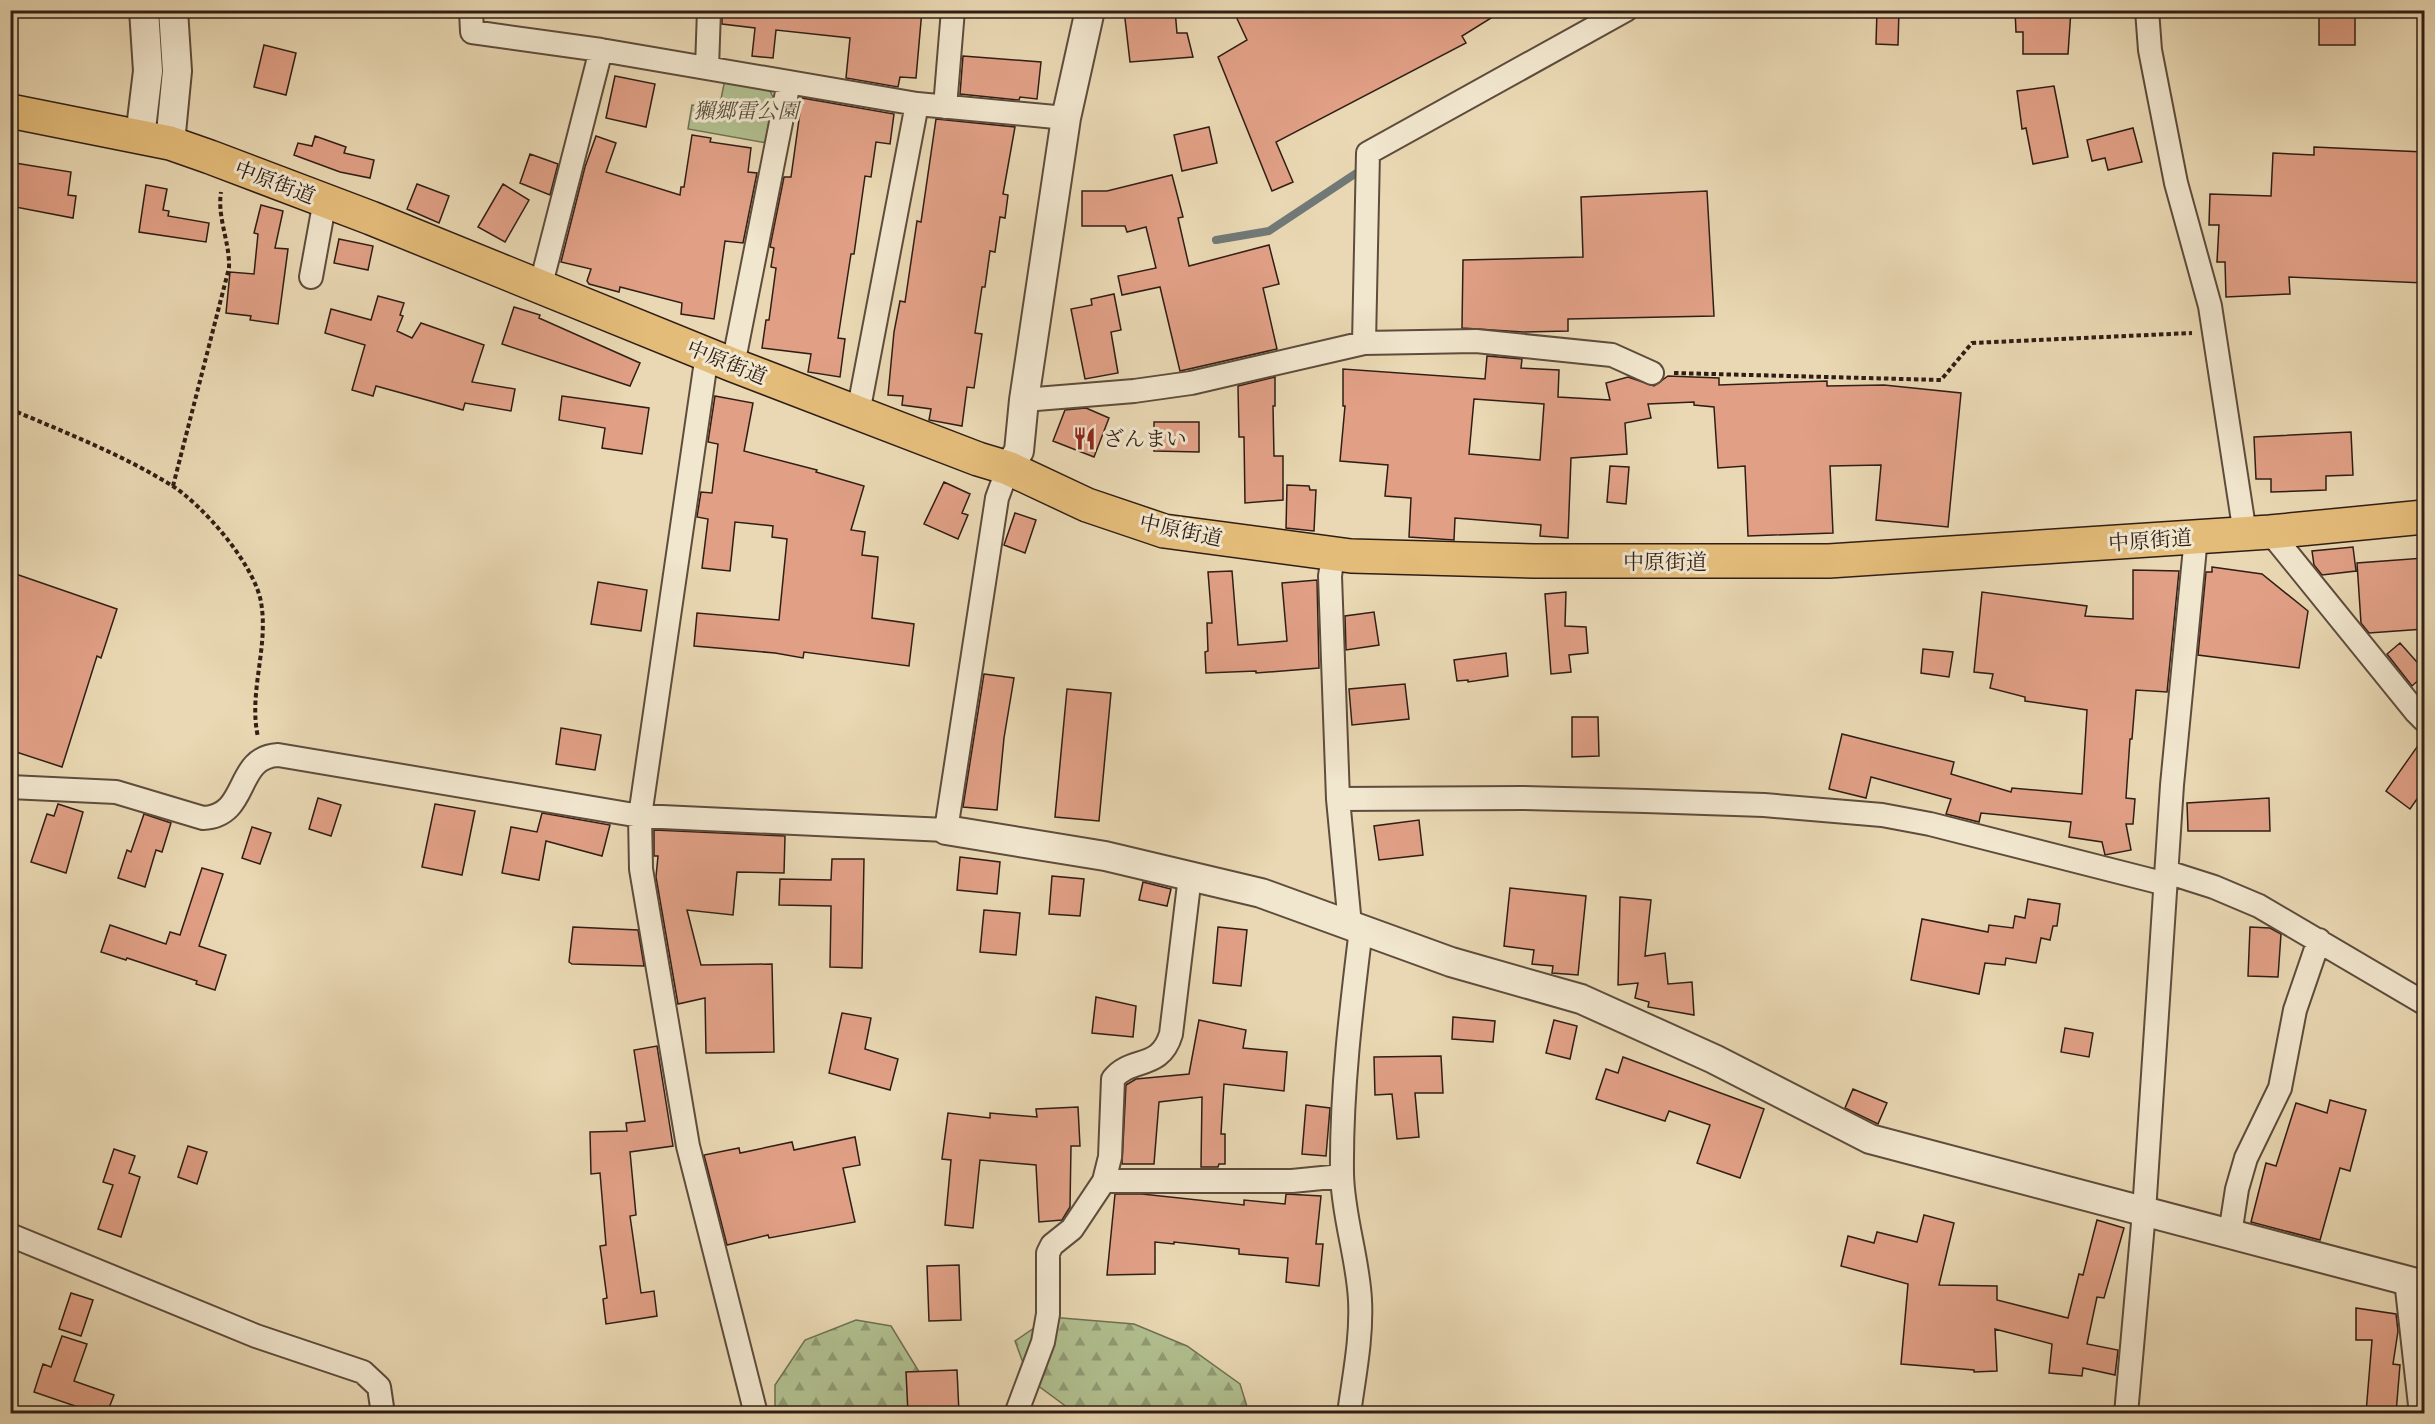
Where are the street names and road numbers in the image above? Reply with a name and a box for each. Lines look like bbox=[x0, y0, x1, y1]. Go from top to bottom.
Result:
street label: 中原街道 bbox=[231, 155, 319, 209]
street label: 中原街道 bbox=[683, 335, 771, 389]
street label: 中原街道 bbox=[1137, 509, 1225, 551]
street label: 中原街道 bbox=[2107, 525, 2193, 555]
street label: 中原街道 bbox=[1623, 549, 1707, 574]

